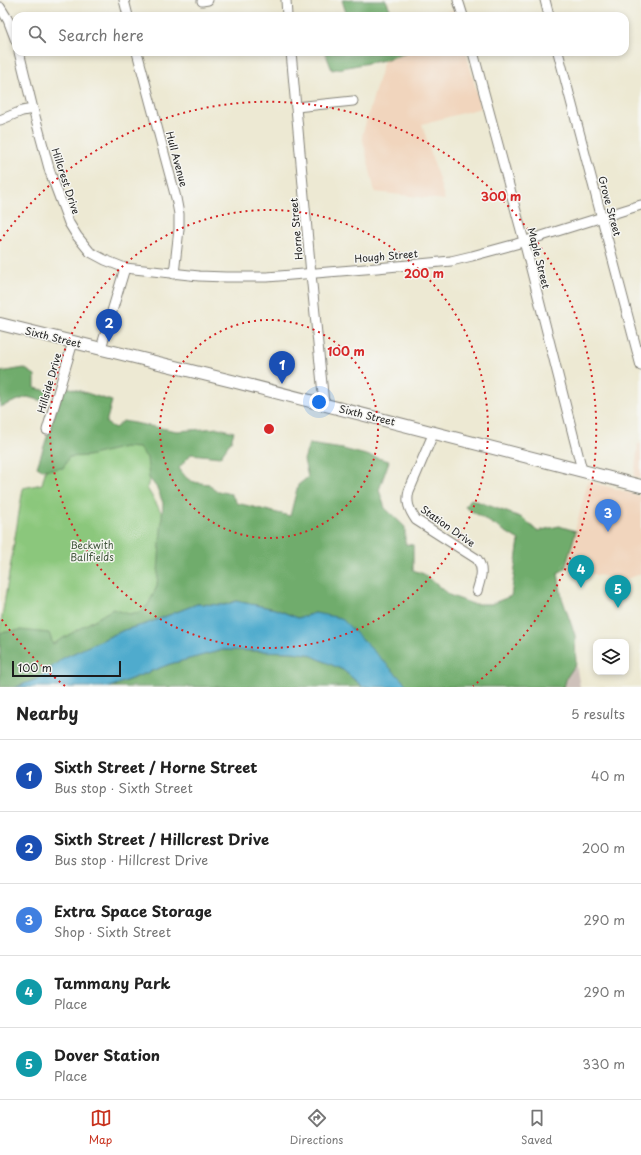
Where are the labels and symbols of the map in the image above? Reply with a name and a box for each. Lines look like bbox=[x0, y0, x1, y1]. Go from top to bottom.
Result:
street label: Hull Avenue bbox=[163, 129, 192, 189]
street label: Hillcrest Drive bbox=[49, 146, 84, 216]
street label: Grove Street bbox=[595, 174, 626, 238]
text: 300 m bbox=[481, 187, 521, 205]
street label: Horne Street bbox=[285, 197, 306, 261]
street label: Maple Street bbox=[525, 226, 554, 290]
street label: Hough Street bbox=[354, 245, 418, 266]
text: 200 m bbox=[404, 264, 444, 282]
pin: 2 bbox=[96, 309, 122, 342]
street label: Sixth Street bbox=[23, 322, 83, 351]
text: 100 m bbox=[327, 342, 365, 360]
street label: Hillside Drive bbox=[33, 351, 64, 415]
pin: 1 bbox=[269, 351, 295, 384]
your location bbox=[309, 392, 329, 412]
street label: Sixth Street bbox=[337, 400, 397, 429]
centre of rings bbox=[262, 422, 276, 436]
pin: 3 bbox=[595, 499, 621, 532]
street label: Station Drive bbox=[418, 501, 479, 550]
park label: Beckwith Ballfields bbox=[70, 537, 114, 564]
pin: 4 bbox=[568, 555, 594, 588]
pin: 5 bbox=[605, 575, 631, 608]
scale bar bbox=[12, 659, 121, 678]

